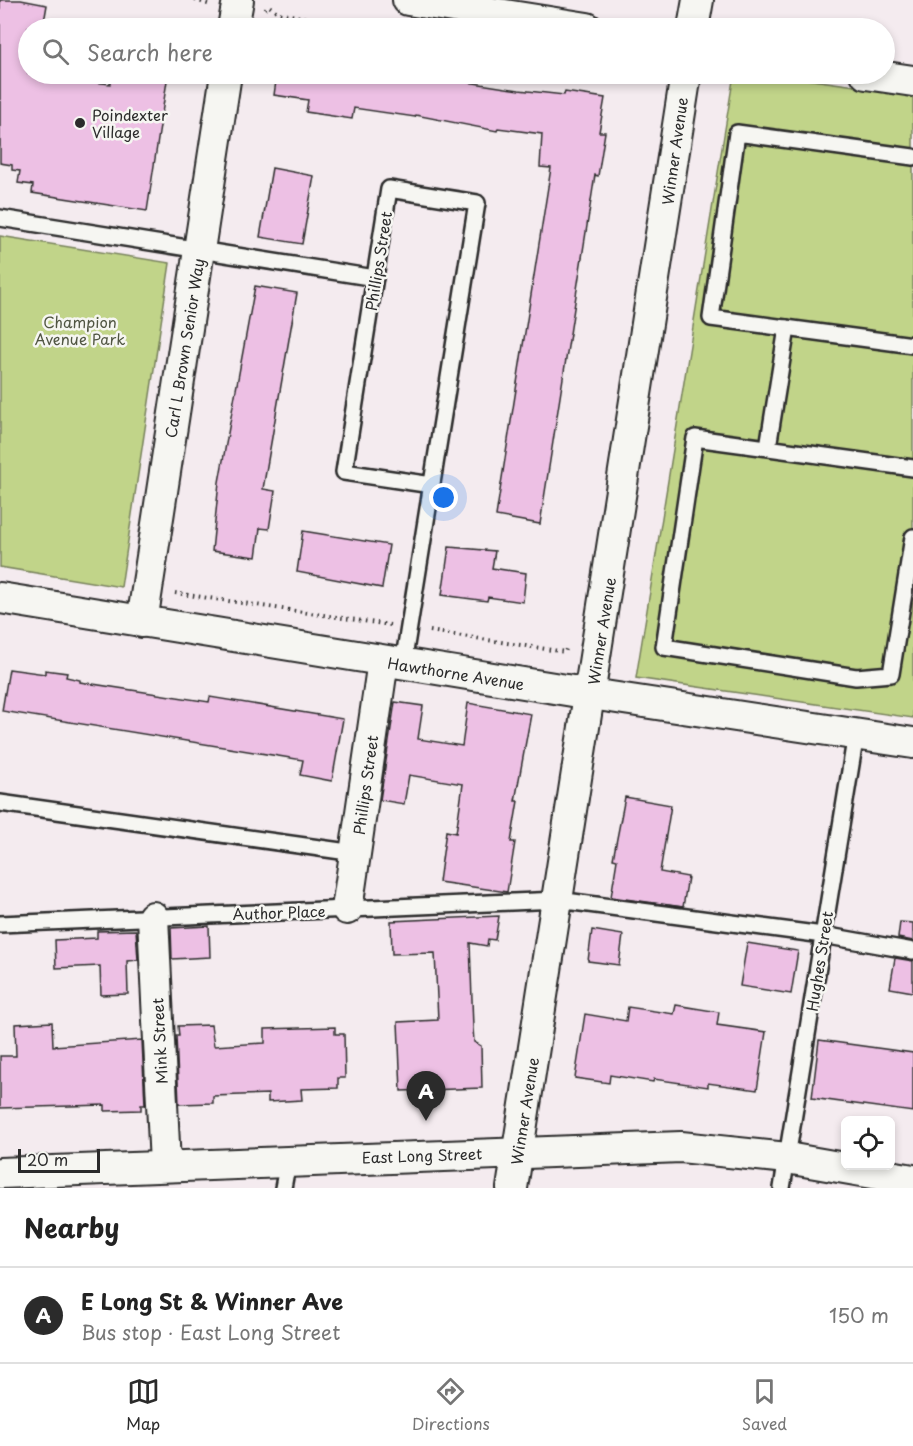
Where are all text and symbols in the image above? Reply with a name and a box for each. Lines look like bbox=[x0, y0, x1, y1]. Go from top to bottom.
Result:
search box bbox=[18, 18, 895, 84]
icon: search bbox=[39, 35, 72, 68]
text: Search here bbox=[87, 35, 213, 68]
street label: Winner Avenue bbox=[655, 96, 693, 206]
place label: Poindexter Village bbox=[92, 103, 168, 143]
marker: Poindexter Village bbox=[73, 116, 87, 130]
street label: Phillips Street bbox=[359, 210, 397, 312]
street label: Carl L Brown Senior Way bbox=[158, 256, 210, 440]
park label: Champion Avenue Park bbox=[35, 310, 125, 350]
your location bbox=[429, 483, 458, 512]
street label: Winner Avenue bbox=[581, 576, 621, 686]
street label: Hawthorne Avenue bbox=[386, 651, 526, 695]
street label: Phillips Street bbox=[347, 734, 383, 836]
street label: Author Place bbox=[232, 899, 326, 925]
street label: Hughes Street bbox=[800, 909, 838, 1013]
street label: Mink Street bbox=[145, 997, 173, 1085]
street label: Winner Avenue bbox=[504, 1056, 544, 1166]
pin: A bbox=[406, 1072, 446, 1121]
map controls bbox=[841, 1116, 895, 1170]
button: locate bbox=[841, 1116, 895, 1170]
street label: East Long Street bbox=[361, 1141, 483, 1169]
scale bar bbox=[18, 1146, 100, 1174]
text: 20 m bbox=[27, 1147, 68, 1171]
text: Nearby bbox=[24, 1208, 119, 1247]
text: E Long St & Winner Ave bbox=[81, 1284, 343, 1317]
text: A bbox=[36, 1300, 51, 1330]
text: 150 m bbox=[829, 1300, 889, 1330]
text: Bus stop · East Long Street bbox=[81, 1317, 340, 1347]
tab: Map bbox=[126, 1375, 160, 1435]
tab: Directions bbox=[412, 1375, 490, 1435]
tab: Saved bbox=[742, 1375, 787, 1435]

